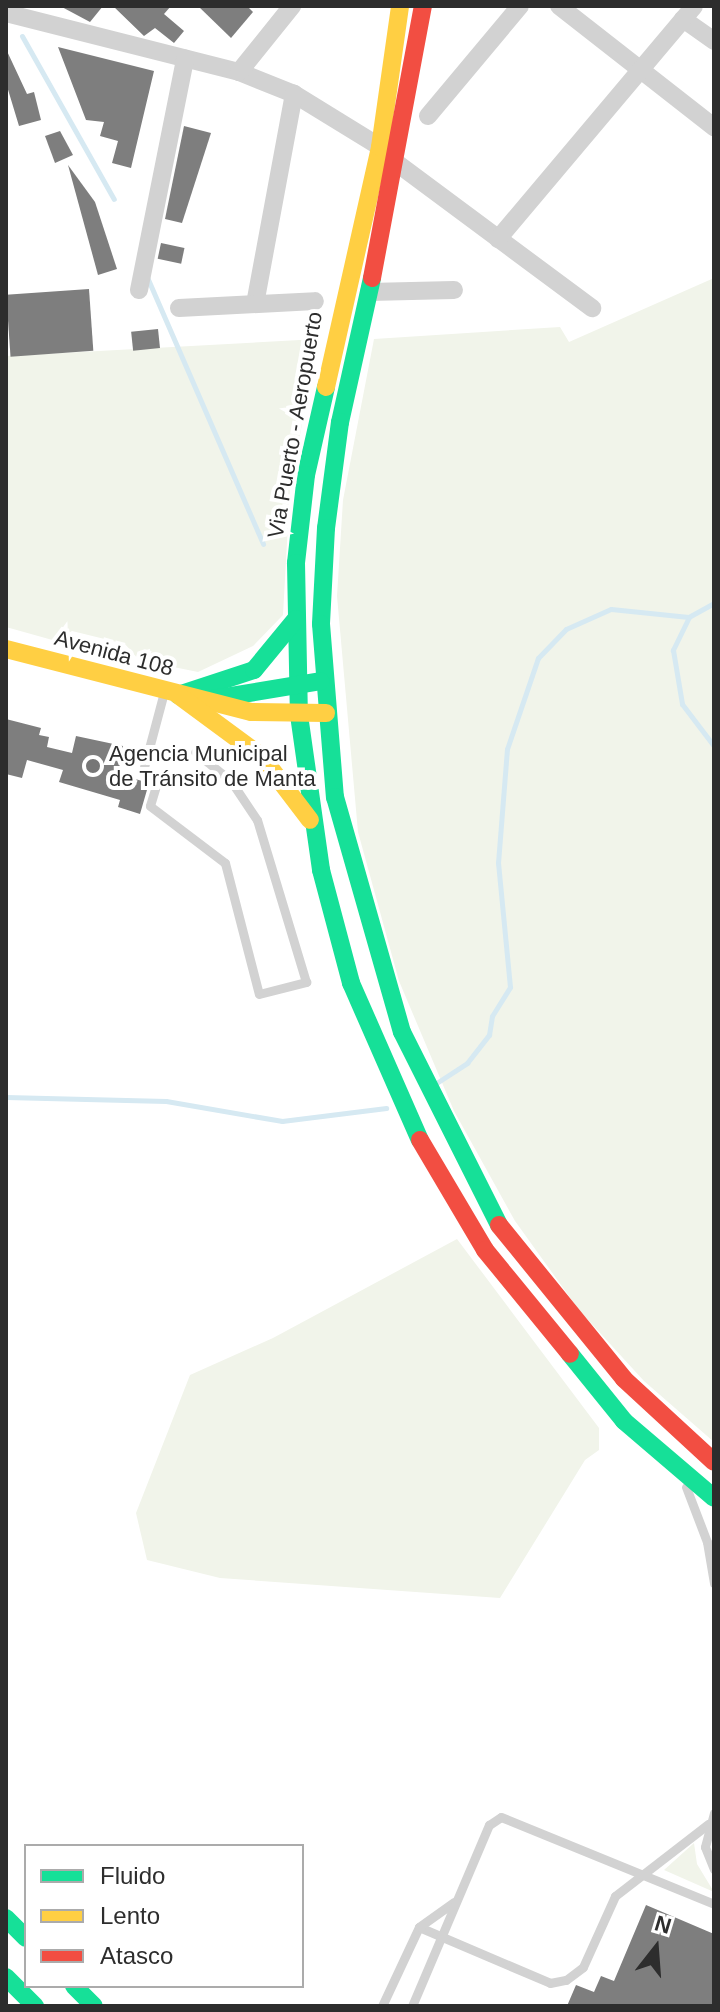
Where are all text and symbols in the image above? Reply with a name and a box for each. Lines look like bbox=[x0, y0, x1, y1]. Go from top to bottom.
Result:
street label: Via Puerto - Aeropuerto bbox=[262, 309, 328, 541]
street label: Avenida 108 bbox=[52, 624, 176, 682]
place label: Agencia Municipal de Tránsito de Manta bbox=[109, 740, 316, 792]
marker: Agencia Municipal de Tránsito de Manta bbox=[84, 757, 102, 775]
legend bbox=[24, 1844, 304, 1988]
text: Fluido bbox=[100, 1862, 165, 1889]
text: Lento bbox=[100, 1902, 160, 1929]
north arrow bbox=[616, 1908, 696, 1988]
text: N bbox=[652, 1910, 674, 1939]
text: Atasco bbox=[100, 1942, 173, 1969]

